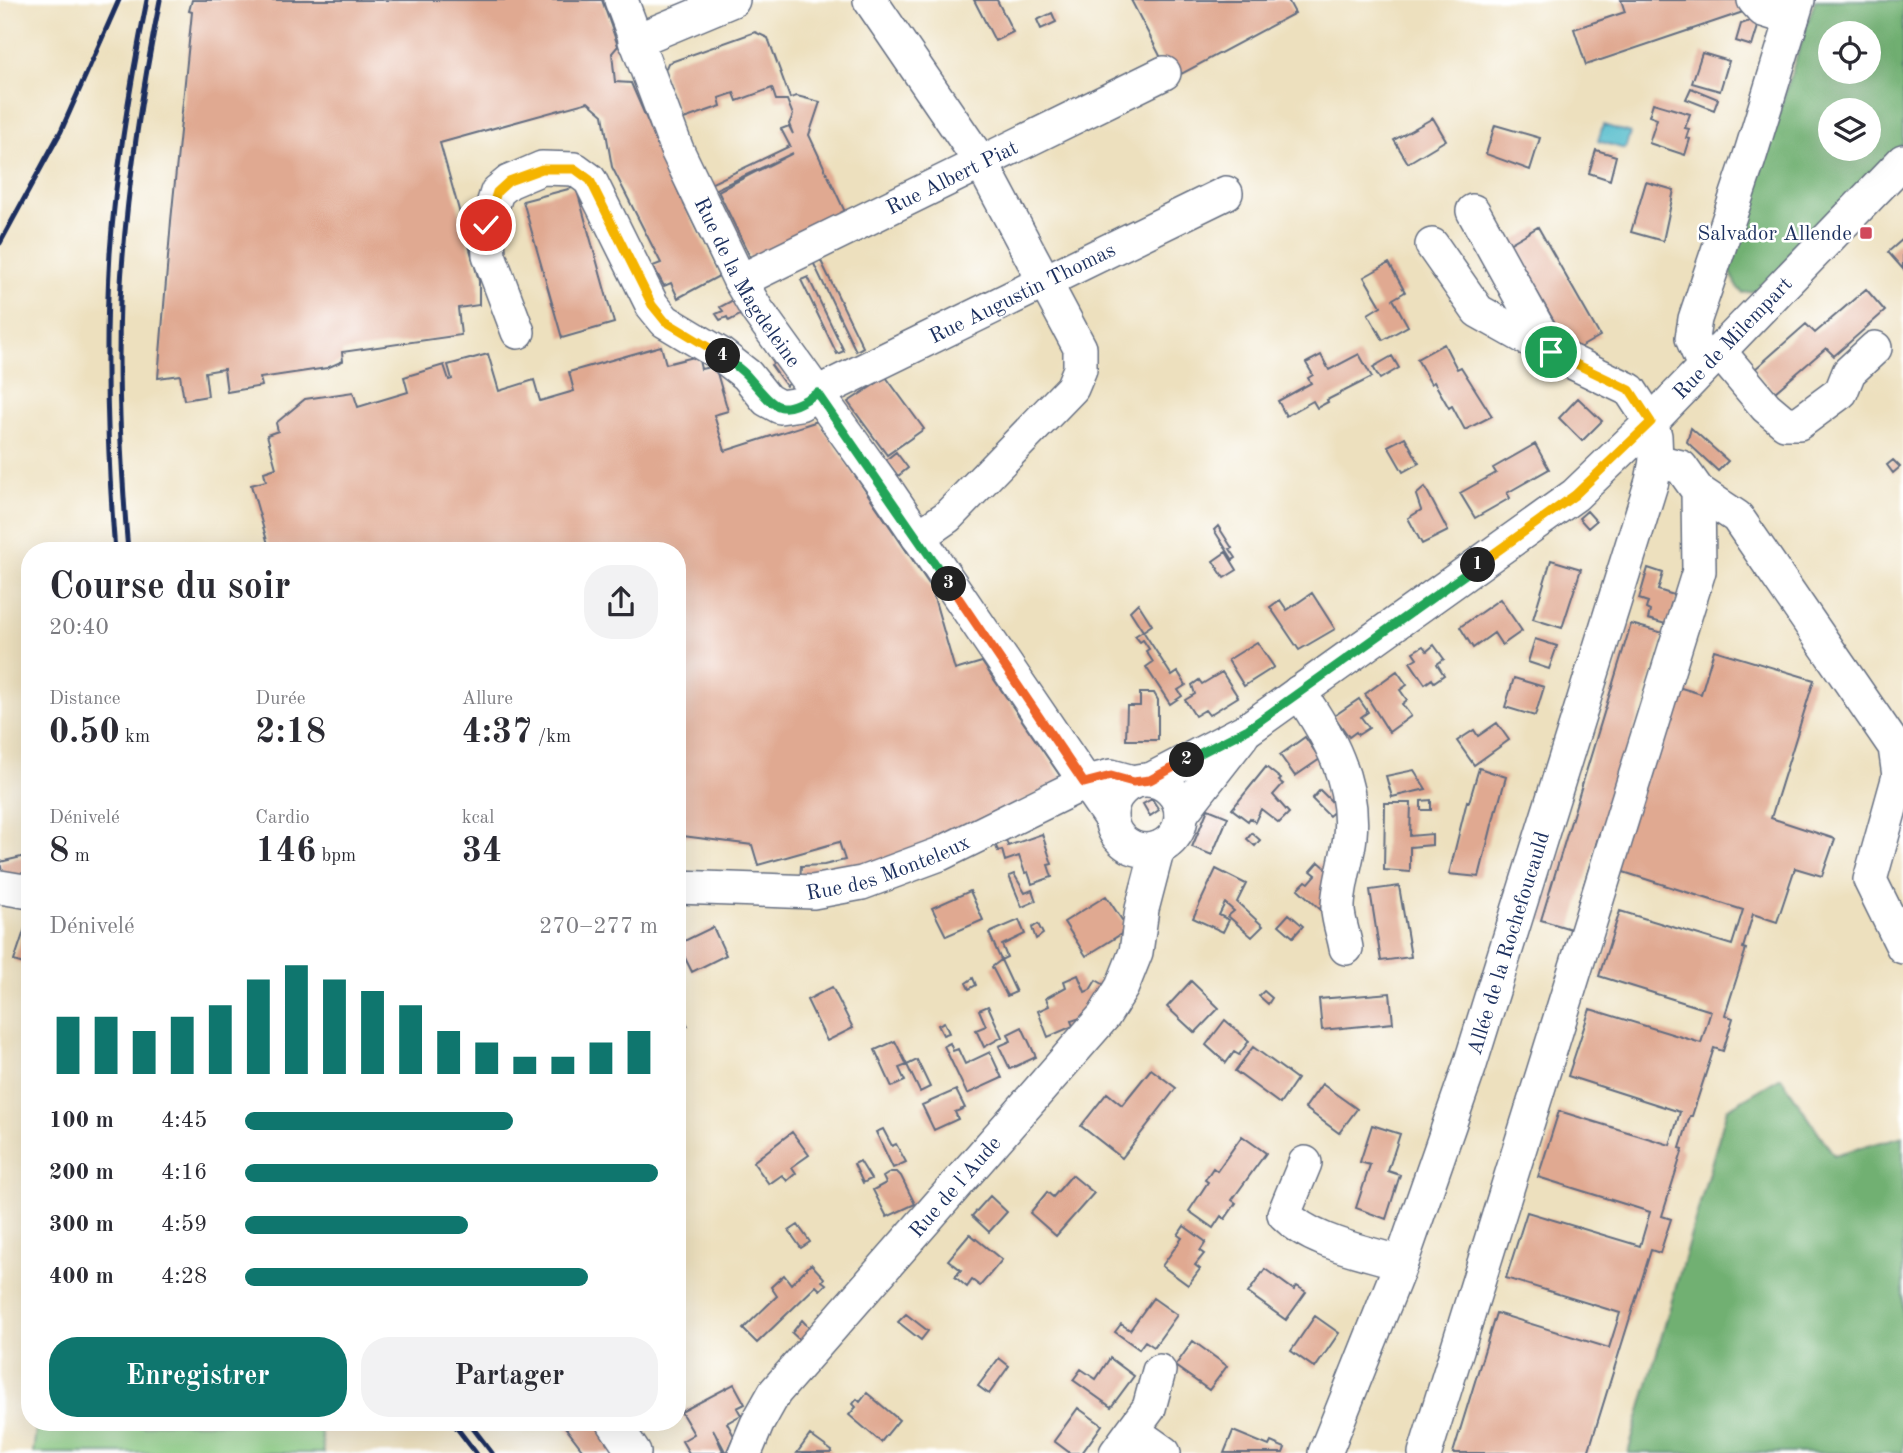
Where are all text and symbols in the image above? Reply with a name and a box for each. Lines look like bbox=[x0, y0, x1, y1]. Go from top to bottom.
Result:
map controls bbox=[1818, 21, 1881, 161]
button: locate bbox=[1818, 21, 1881, 84]
button: layers bbox=[1818, 98, 1881, 161]
street label: Rue Albert Piat bbox=[883, 137, 1022, 219]
pin bbox=[456, 195, 516, 255]
street label: Rue de la Magdeleine bbox=[689, 195, 804, 371]
icon: check bbox=[467, 206, 505, 244]
place label: Salvador Allende bbox=[1697, 224, 1852, 245]
marker: Salvador Allende bbox=[1858, 225, 1874, 241]
street label: Rue Augustin Thomas bbox=[926, 240, 1119, 348]
street label: Rue de Milempart bbox=[1670, 274, 1797, 404]
pin bbox=[1521, 322, 1581, 382]
icon: arrive bbox=[1532, 333, 1570, 371]
pin: 4 bbox=[706, 338, 740, 374]
text: 4 bbox=[717, 346, 728, 365]
pin: 1 bbox=[1460, 548, 1496, 582]
text: 1 bbox=[1472, 555, 1483, 574]
button: share bbox=[584, 565, 658, 639]
pin: 3 bbox=[932, 566, 967, 602]
text: Course du soir bbox=[49, 569, 291, 607]
text: 3 bbox=[943, 574, 954, 593]
text: 20:40 bbox=[49, 616, 109, 639]
text: Distance bbox=[49, 690, 121, 709]
text: Durée bbox=[255, 690, 306, 709]
text: Allure bbox=[462, 690, 513, 709]
text: 0.50 bbox=[49, 715, 120, 750]
text: 2:18 bbox=[255, 715, 326, 750]
text: 4:37 bbox=[462, 715, 532, 750]
text: km bbox=[120, 728, 150, 747]
text: /km bbox=[532, 728, 571, 747]
pin: 2 bbox=[1170, 742, 1204, 778]
text: 2 bbox=[1181, 750, 1192, 769]
text: Dénivelé bbox=[49, 809, 120, 828]
text: Cardio bbox=[255, 809, 310, 828]
text: kcal bbox=[462, 809, 494, 828]
street label: Allée de la Rochefoucauld bbox=[1465, 829, 1554, 1058]
street label: Rue des Monteleux bbox=[805, 832, 974, 905]
text: 8 bbox=[49, 834, 69, 869]
text: 146 bbox=[255, 834, 316, 869]
text: 34 bbox=[462, 834, 502, 869]
text: m bbox=[69, 847, 90, 866]
text: bpm bbox=[316, 847, 356, 866]
text: Dénivelé bbox=[49, 915, 135, 938]
text: 270–277 m bbox=[539, 915, 658, 938]
text: 100 m bbox=[49, 1109, 114, 1132]
text: 4:45 bbox=[161, 1109, 207, 1132]
street label: Rue de l'Aude bbox=[906, 1133, 1006, 1242]
text: 200 m bbox=[49, 1161, 114, 1184]
text: 4:16 bbox=[161, 1161, 207, 1184]
text: 300 m bbox=[49, 1213, 114, 1236]
text: 4:59 bbox=[161, 1213, 207, 1236]
text: 400 m bbox=[49, 1265, 114, 1288]
text: 4:28 bbox=[161, 1265, 207, 1288]
button: Enregistrer bbox=[49, 1337, 347, 1417]
button: Partager bbox=[361, 1337, 658, 1417]

